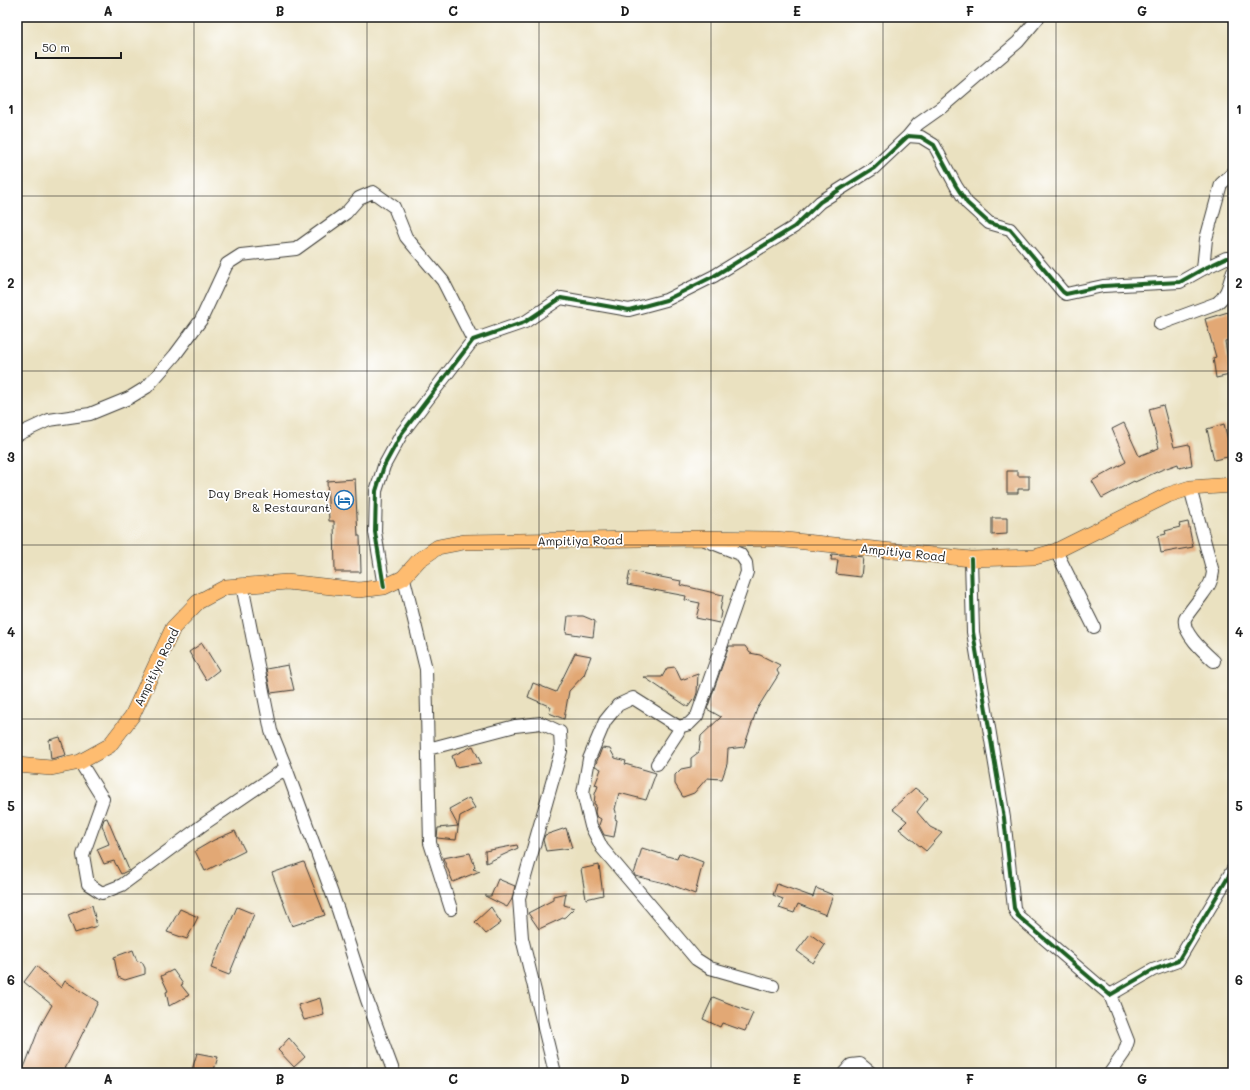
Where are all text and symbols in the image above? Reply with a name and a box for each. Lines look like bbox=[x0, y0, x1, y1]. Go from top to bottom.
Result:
text: A bbox=[103, 2, 113, 19]
text: B bbox=[276, 2, 285, 19]
text: C bbox=[448, 2, 458, 19]
text: D bbox=[620, 2, 630, 19]
text: E bbox=[793, 2, 801, 19]
text: F bbox=[966, 2, 974, 19]
text: G bbox=[1137, 2, 1147, 19]
scale bar bbox=[36, 34, 121, 60]
text: 50 m bbox=[42, 39, 70, 55]
text: 1 bbox=[8, 100, 14, 117]
text: 1 bbox=[1236, 100, 1242, 117]
text: 2 bbox=[7, 274, 15, 291]
text: 2 bbox=[1235, 274, 1243, 291]
text: 3 bbox=[7, 448, 15, 465]
text: 3 bbox=[1235, 448, 1243, 465]
place label: Day Break Homestay & Restaurant bbox=[208, 485, 330, 515]
hotel icon: Day Break Homestay & Restaurant bbox=[333, 489, 355, 511]
street label: Ampitiya Road bbox=[537, 531, 623, 549]
street label: Ampitiya Road bbox=[860, 540, 947, 564]
text: 4 bbox=[7, 623, 15, 640]
text: 4 bbox=[1235, 623, 1243, 640]
street label: Ampitiya Road bbox=[130, 625, 182, 709]
text: 5 bbox=[7, 797, 15, 814]
text: 5 bbox=[1235, 797, 1243, 814]
text: 6 bbox=[7, 971, 15, 988]
text: 6 bbox=[1235, 971, 1243, 988]
text: A bbox=[103, 1070, 113, 1087]
text: B bbox=[276, 1070, 285, 1087]
text: C bbox=[448, 1070, 458, 1087]
text: D bbox=[620, 1070, 630, 1087]
text: E bbox=[793, 1070, 801, 1087]
text: F bbox=[966, 1070, 974, 1087]
text: G bbox=[1137, 1070, 1147, 1087]

